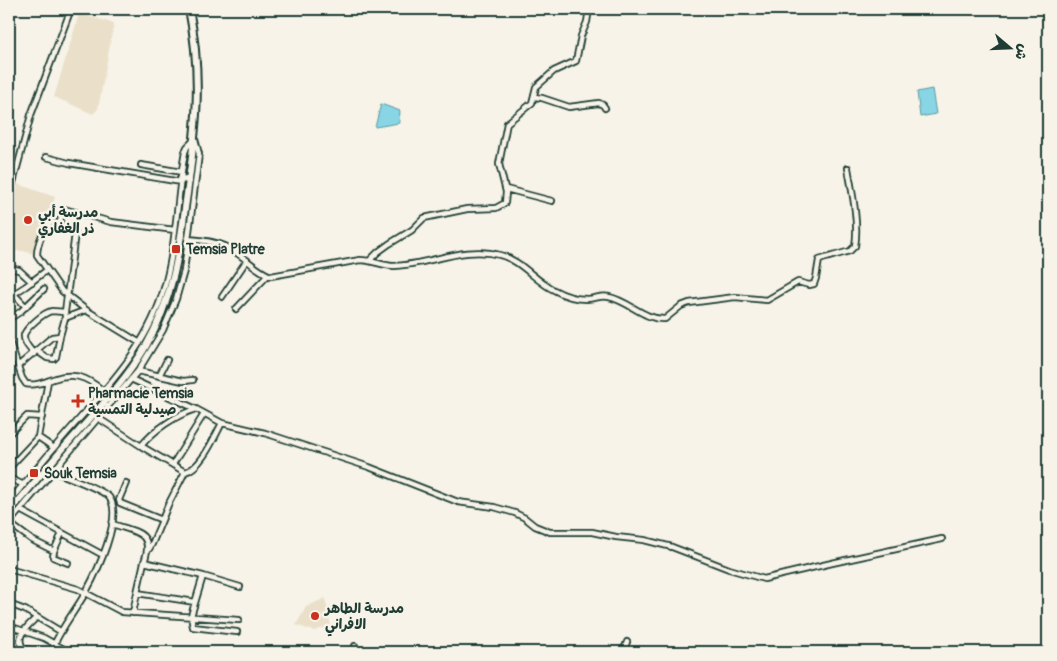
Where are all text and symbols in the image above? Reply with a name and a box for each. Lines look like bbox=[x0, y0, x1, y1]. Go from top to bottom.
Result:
north arrow bbox=[984, 22, 1034, 72]
text: ش bbox=[1011, 42, 1032, 62]
place label: مدرسة أبي ذر الغفاري bbox=[38, 203, 98, 239]
marker: مدرسة أبي ذر الغفاري bbox=[22, 214, 34, 226]
place label: Temsia Platre bbox=[185, 241, 266, 258]
marker: Temsia Platre bbox=[170, 243, 182, 255]
place label: Pharmacie Temsia صيدلية التمسية bbox=[88, 385, 194, 418]
marker: Pharmacie Temsia صيدلية التمسية bbox=[72, 395, 84, 407]
place label: Souk Temsia bbox=[44, 465, 117, 482]
marker: Souk Temsia bbox=[28, 467, 40, 479]
place label: مدرسة الطاهر الافراني bbox=[323, 600, 404, 637]
marker: مدرسة الطاهر الافراني bbox=[309, 610, 321, 622]

